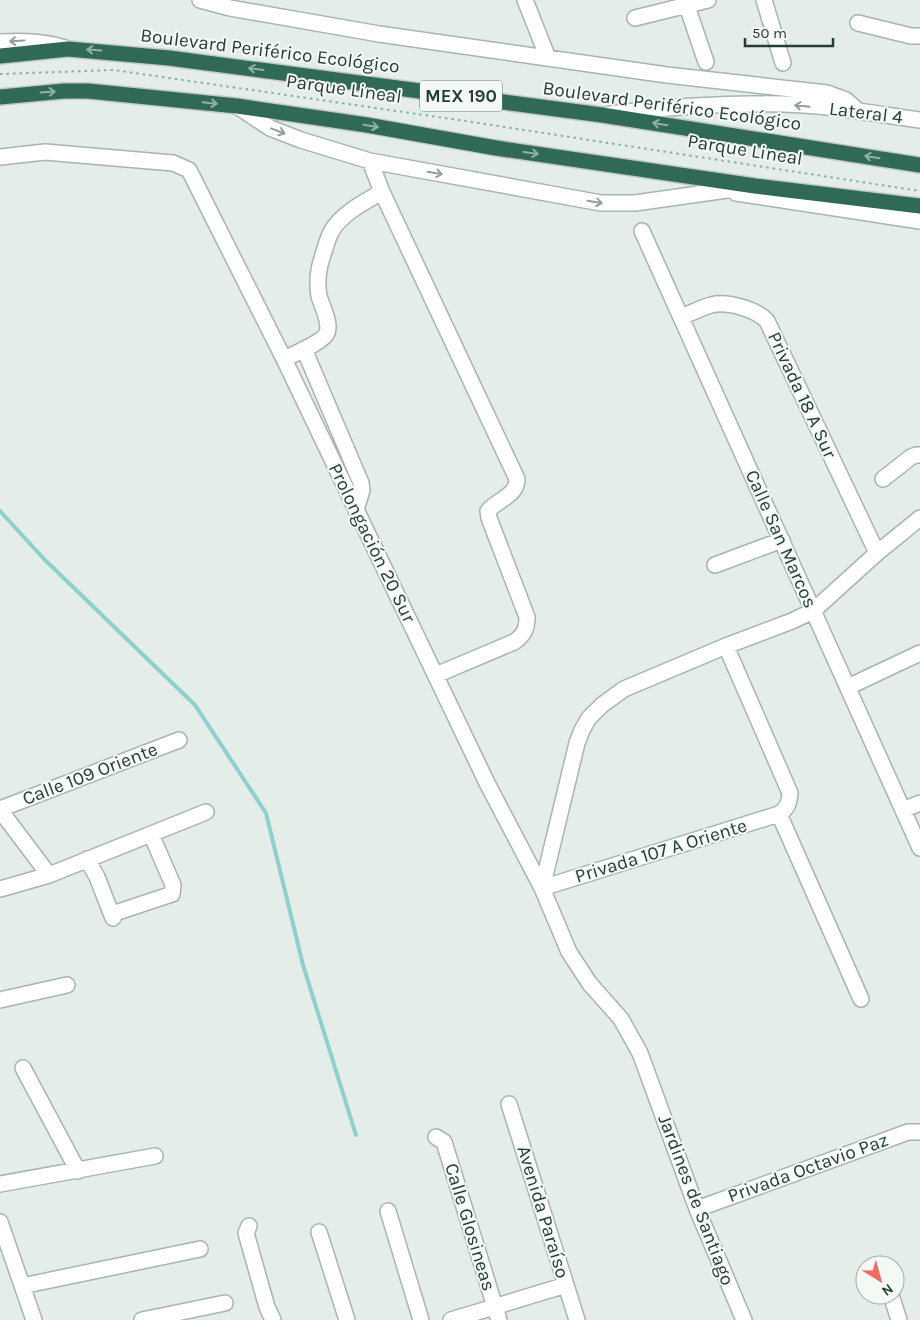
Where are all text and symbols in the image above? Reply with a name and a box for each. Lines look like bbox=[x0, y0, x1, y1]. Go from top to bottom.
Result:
scale bar bbox=[745, 15, 832, 47]
street label: Boulevard Periférico Ecológico bbox=[139, 24, 401, 78]
text: 50 m bbox=[752, 24, 787, 42]
one-way arrow bbox=[9, 37, 25, 46]
one-way arrow bbox=[87, 46, 103, 55]
one-way arrow bbox=[248, 64, 264, 74]
street label: Parque Lineal bbox=[285, 70, 403, 108]
street label: Boulevard Periférico Ecológico bbox=[541, 77, 803, 135]
road number: MEX 190 bbox=[420, 80, 502, 112]
one-way arrow bbox=[40, 87, 56, 97]
one-way arrow bbox=[202, 98, 218, 108]
street label: Lateral 4 bbox=[828, 98, 904, 128]
one-way arrow bbox=[794, 101, 810, 111]
one-way arrow bbox=[652, 118, 668, 128]
one-way arrow bbox=[363, 122, 379, 132]
one-way arrow bbox=[270, 127, 286, 136]
street label: Parque Lineal bbox=[686, 130, 804, 170]
one-way arrow bbox=[523, 148, 539, 158]
one-way arrow bbox=[864, 151, 880, 161]
one-way arrow bbox=[427, 168, 443, 178]
one-way arrow bbox=[586, 197, 602, 207]
street label: Privada 18 A Sur bbox=[763, 328, 841, 462]
street label: Prolongación 20 Sur bbox=[324, 460, 420, 626]
street label: Calle San Marcos bbox=[741, 467, 821, 611]
street label: Calle 109 Oriente bbox=[19, 738, 161, 810]
street label: Privada 107 A Oriente bbox=[572, 814, 750, 888]
street label: Jardines de Santiago bbox=[653, 1112, 739, 1288]
street label: Privada Octavio Paz bbox=[725, 1129, 891, 1207]
street label: Avenida Paraíso bbox=[512, 1143, 574, 1281]
street label: Calle Glosineas bbox=[440, 1161, 500, 1293]
north arrow bbox=[855, 1255, 905, 1305]
text: N bbox=[878, 1280, 897, 1300]

